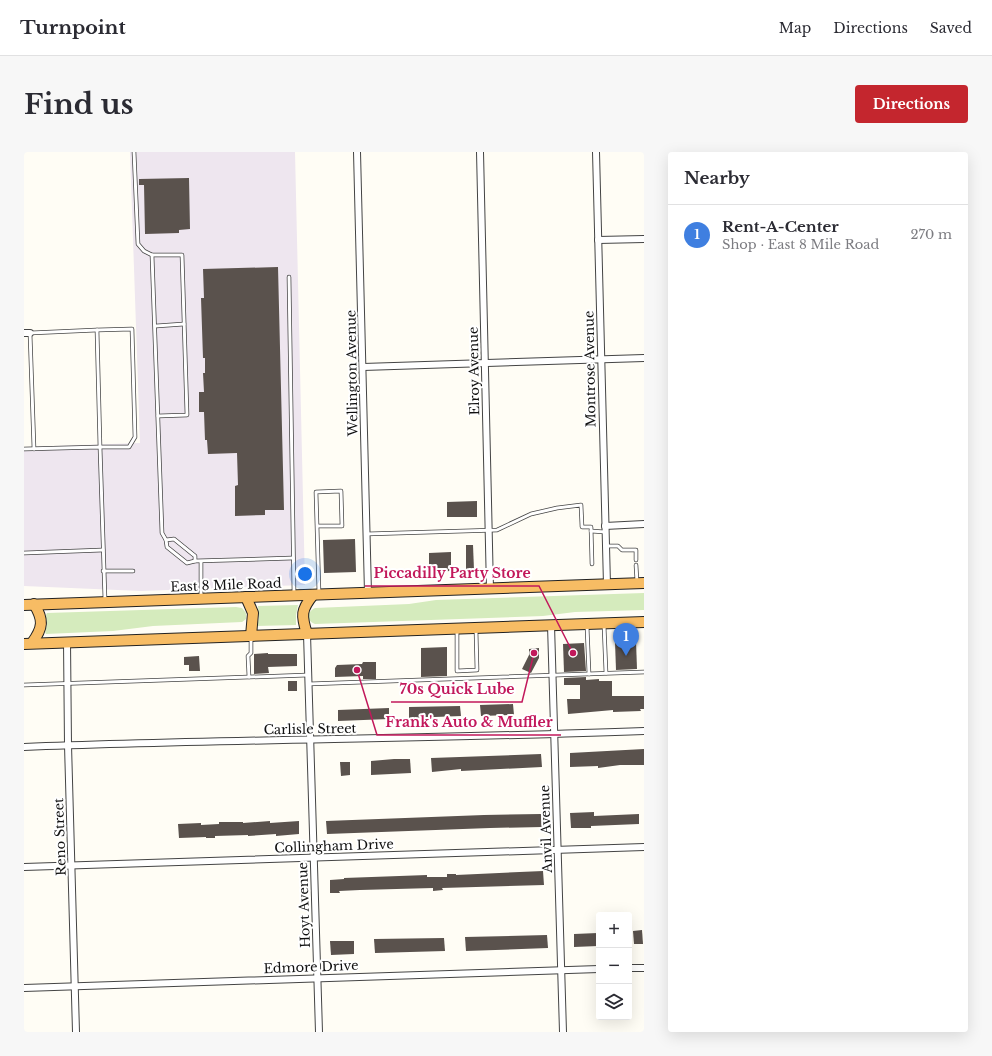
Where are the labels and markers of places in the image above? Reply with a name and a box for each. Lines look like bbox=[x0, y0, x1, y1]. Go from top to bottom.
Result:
callout: Piccadilly Party Store bbox=[365, 560, 539, 586]
pin: 1 bbox=[613, 623, 639, 656]
callout: 70s Quick Lube bbox=[391, 676, 522, 702]
callout: Frank's Auto & Muffler bbox=[377, 709, 561, 735]

